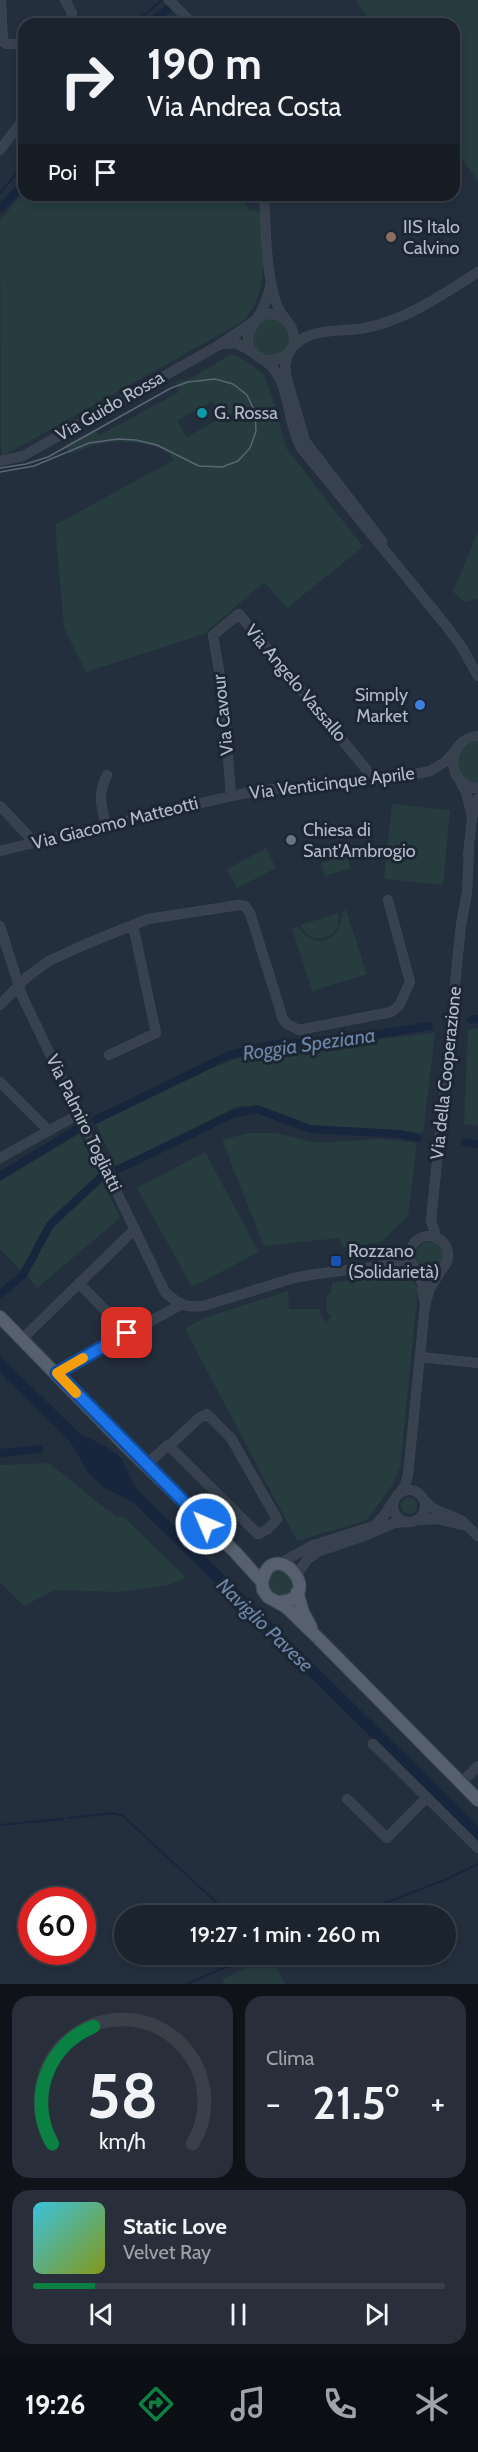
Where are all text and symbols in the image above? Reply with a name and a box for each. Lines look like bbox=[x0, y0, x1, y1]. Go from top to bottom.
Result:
text: 190 m bbox=[147, 38, 262, 90]
icon: right bbox=[48, 42, 126, 120]
text: Via Andrea Costa bbox=[147, 90, 342, 123]
icon: arrive bbox=[89, 156, 122, 189]
text: Poi bbox=[48, 159, 77, 186]
place label: IIS Italo Calvino bbox=[403, 216, 460, 259]
marker: IIS Italo Calvino bbox=[384, 230, 398, 244]
street label: Via Guido Rossa bbox=[52, 366, 168, 446]
place label: G. Rossa bbox=[214, 402, 278, 424]
marker: G. Rossa bbox=[195, 406, 209, 420]
street label: Via Angelo Vassallo bbox=[240, 620, 352, 746]
street label: Via Cavour bbox=[208, 673, 238, 757]
place label: Simply Market bbox=[355, 684, 408, 727]
marker: Simply Market bbox=[413, 698, 427, 712]
street label: Via Venticinque Aprile bbox=[248, 762, 416, 804]
street label: Via Giacomo Matteotti bbox=[30, 792, 200, 854]
place label: Chiesa di Sant'Ambrogio bbox=[303, 819, 416, 862]
marker: Chiesa di Sant'Ambrogio bbox=[284, 833, 298, 847]
street label: Via della Cooperazione bbox=[426, 985, 466, 1161]
water label: Roggia Speziana bbox=[241, 1023, 377, 1065]
street label: Via Palmiro Togliatti bbox=[41, 1051, 127, 1195]
place label: Rozzano (Solidarietà) bbox=[348, 1240, 439, 1283]
marker: Rozzano (Solidarietà) bbox=[329, 1254, 343, 1268]
pin bbox=[101, 1307, 152, 1358]
icon: arrive bbox=[110, 1316, 143, 1349]
position arrow bbox=[174, 1492, 238, 1556]
water label: Naviglio Pavese bbox=[212, 1573, 318, 1677]
speed limit sign: 60 bbox=[18, 1887, 96, 1965]
text: 19:27 · 1 min · 260 m bbox=[190, 1921, 380, 1948]
text: Clima bbox=[266, 2046, 314, 2070]
text: 58 bbox=[87, 2058, 158, 2134]
text: 21.5° bbox=[312, 2076, 399, 2130]
text: − bbox=[266, 2083, 281, 2123]
text: + bbox=[430, 2083, 445, 2123]
text: km/h bbox=[99, 2128, 146, 2154]
text: Static Love bbox=[123, 2213, 227, 2240]
text: Velvet Ray bbox=[123, 2240, 211, 2264]
icon: previous bbox=[85, 2298, 118, 2331]
icon: pause bbox=[222, 2298, 255, 2331]
icon: next bbox=[360, 2298, 393, 2331]
icon: directions bbox=[135, 2383, 177, 2425]
icon: music bbox=[227, 2383, 269, 2425]
icon: phone bbox=[319, 2383, 361, 2425]
icon: climate bbox=[411, 2383, 453, 2425]
text: 19:26 bbox=[25, 2388, 86, 2421]

